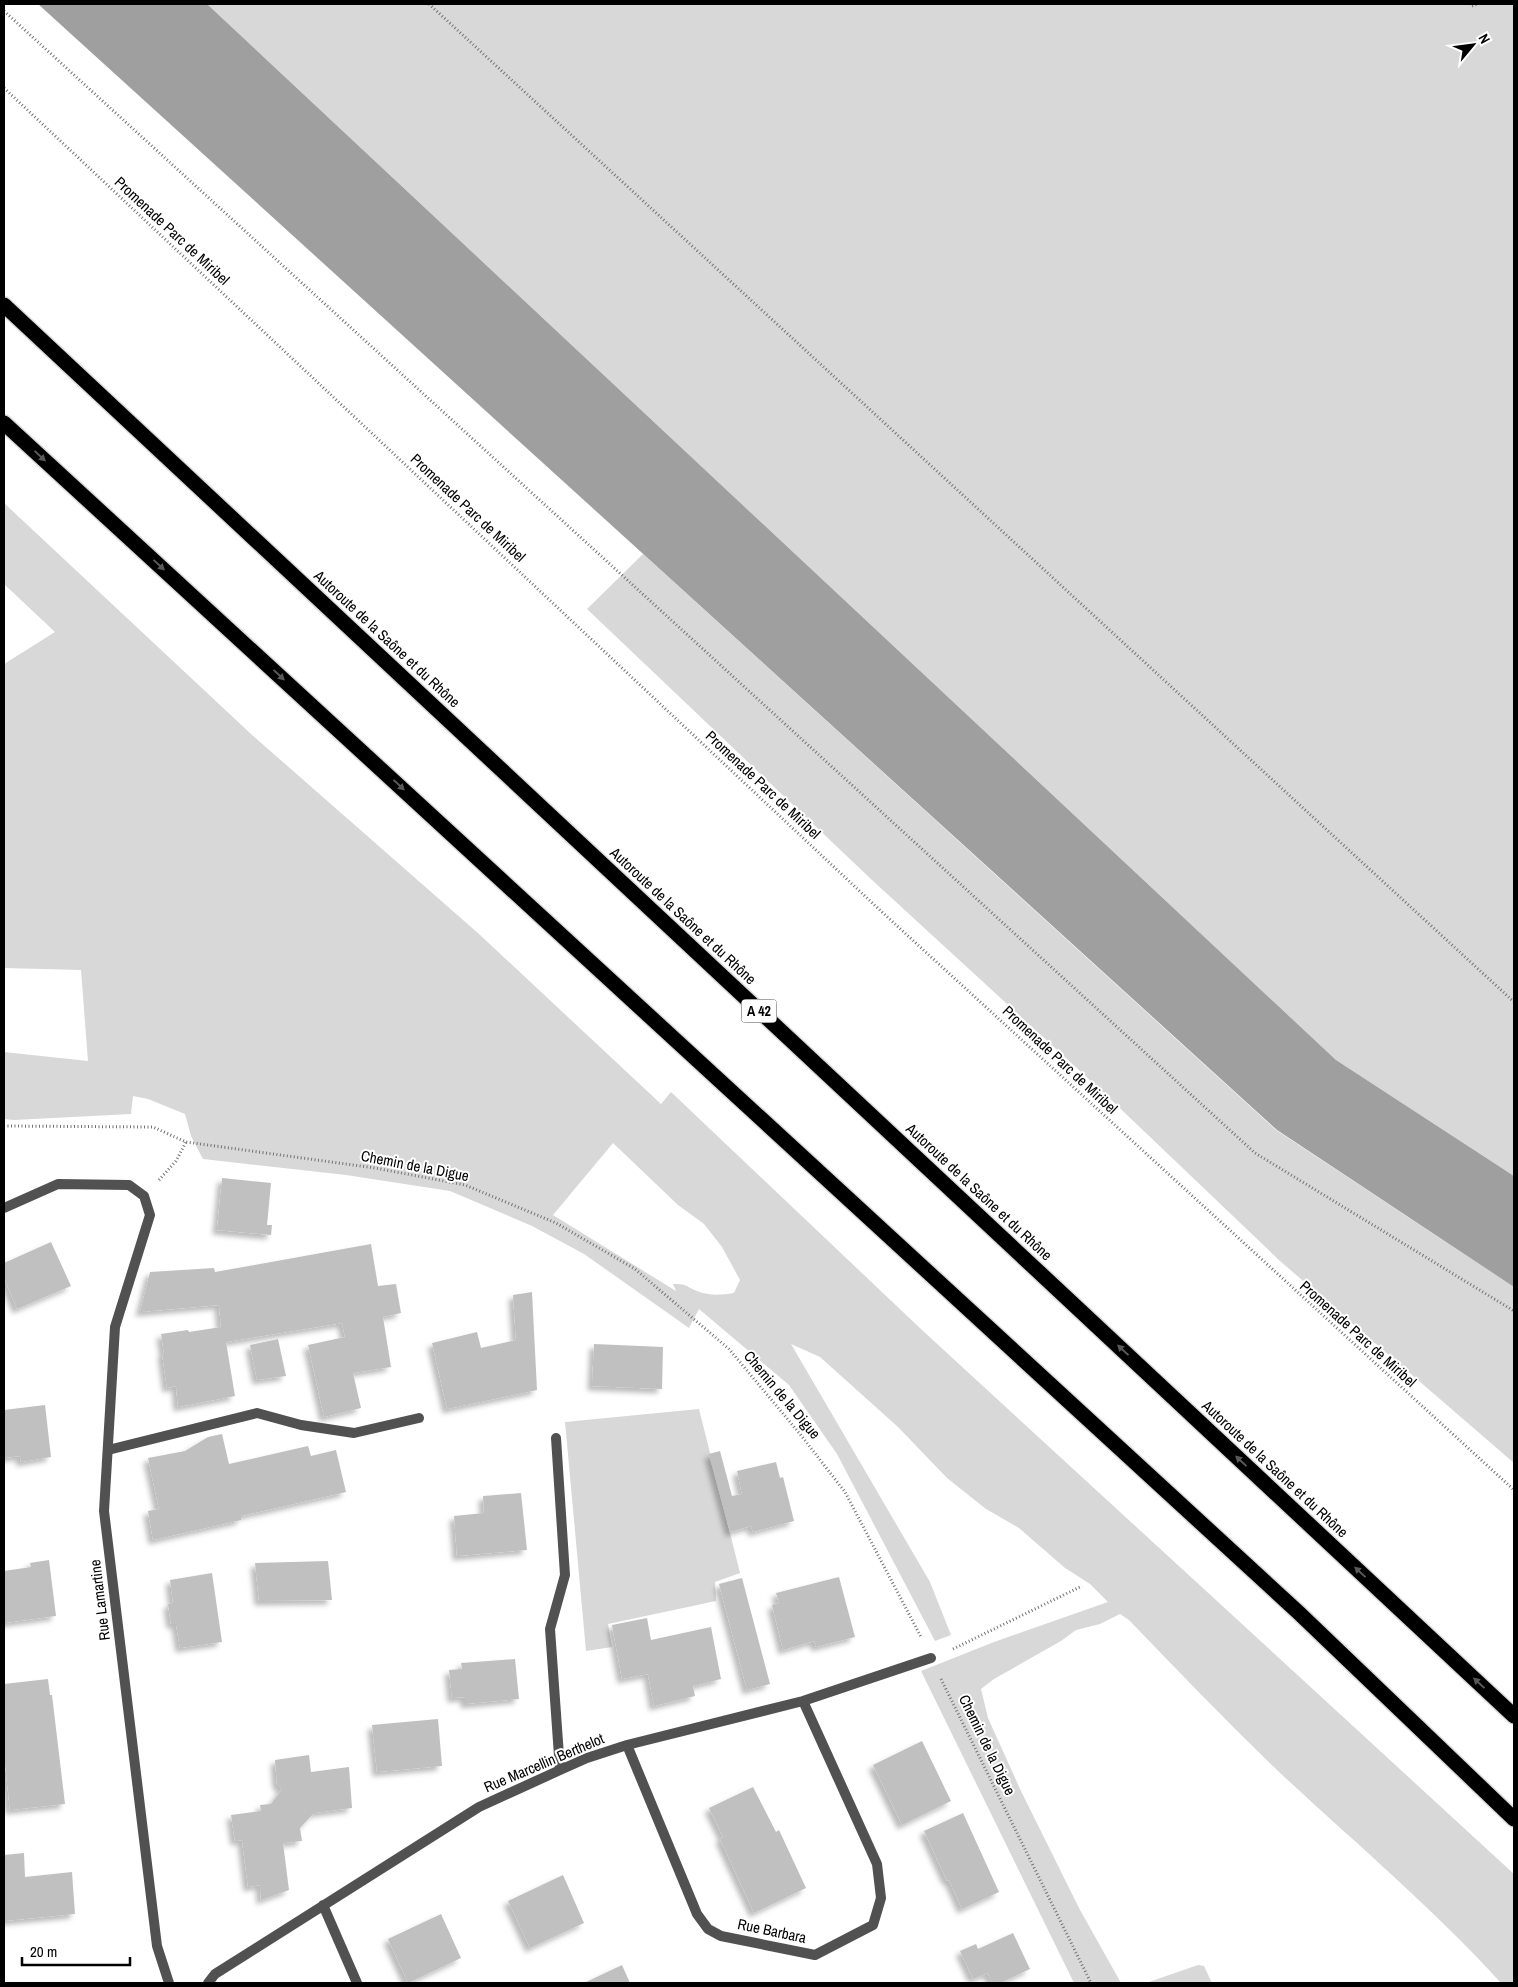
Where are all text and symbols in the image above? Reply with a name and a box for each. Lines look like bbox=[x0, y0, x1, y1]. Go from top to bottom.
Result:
north arrow bbox=[1448, 20, 1498, 70]
text: N bbox=[1474, 31, 1494, 47]
street label: Promenade Parc de Miribel bbox=[110, 172, 235, 290]
street label: Promenade Parc de Miribel bbox=[406, 449, 531, 567]
one-way arrow bbox=[33, 450, 46, 461]
one-way arrow bbox=[153, 560, 166, 571]
street label: Autoroute de la Saône et du Rhône bbox=[309, 565, 465, 712]
one-way arrow bbox=[272, 670, 285, 681]
street label: Promenade Parc de Miribel bbox=[701, 726, 826, 844]
one-way arrow bbox=[392, 779, 404, 791]
street label: Autoroute de la Saône et du Rhône bbox=[605, 842, 761, 989]
road number: A 42 bbox=[742, 999, 776, 1022]
street label: Promenade Parc de Miribel bbox=[998, 1001, 1123, 1119]
street label: Autoroute de la Saône et du Rhône bbox=[901, 1118, 1057, 1265]
street label: Chemin de la Digue bbox=[359, 1145, 471, 1186]
street label: Promenade Parc de Miribel bbox=[1295, 1276, 1421, 1392]
one-way arrow bbox=[1117, 1344, 1129, 1356]
street label: Chemin de la Digue bbox=[739, 1346, 826, 1443]
street label: Autoroute de la Saône et du Rhône bbox=[1197, 1395, 1353, 1542]
one-way arrow bbox=[1236, 1455, 1248, 1467]
street label: Rue Lamartine bbox=[84, 1558, 115, 1642]
one-way arrow bbox=[1355, 1566, 1367, 1578]
one-way arrow bbox=[1473, 1677, 1485, 1689]
street label: Chemin de la Digue bbox=[954, 1691, 1021, 1799]
street label: Rue Marcellin Berthelot bbox=[481, 1728, 608, 1797]
street label: Rue Barbara bbox=[736, 1913, 809, 1948]
scale bar bbox=[22, 1934, 130, 1966]
text: 20 m bbox=[30, 1941, 57, 1962]

